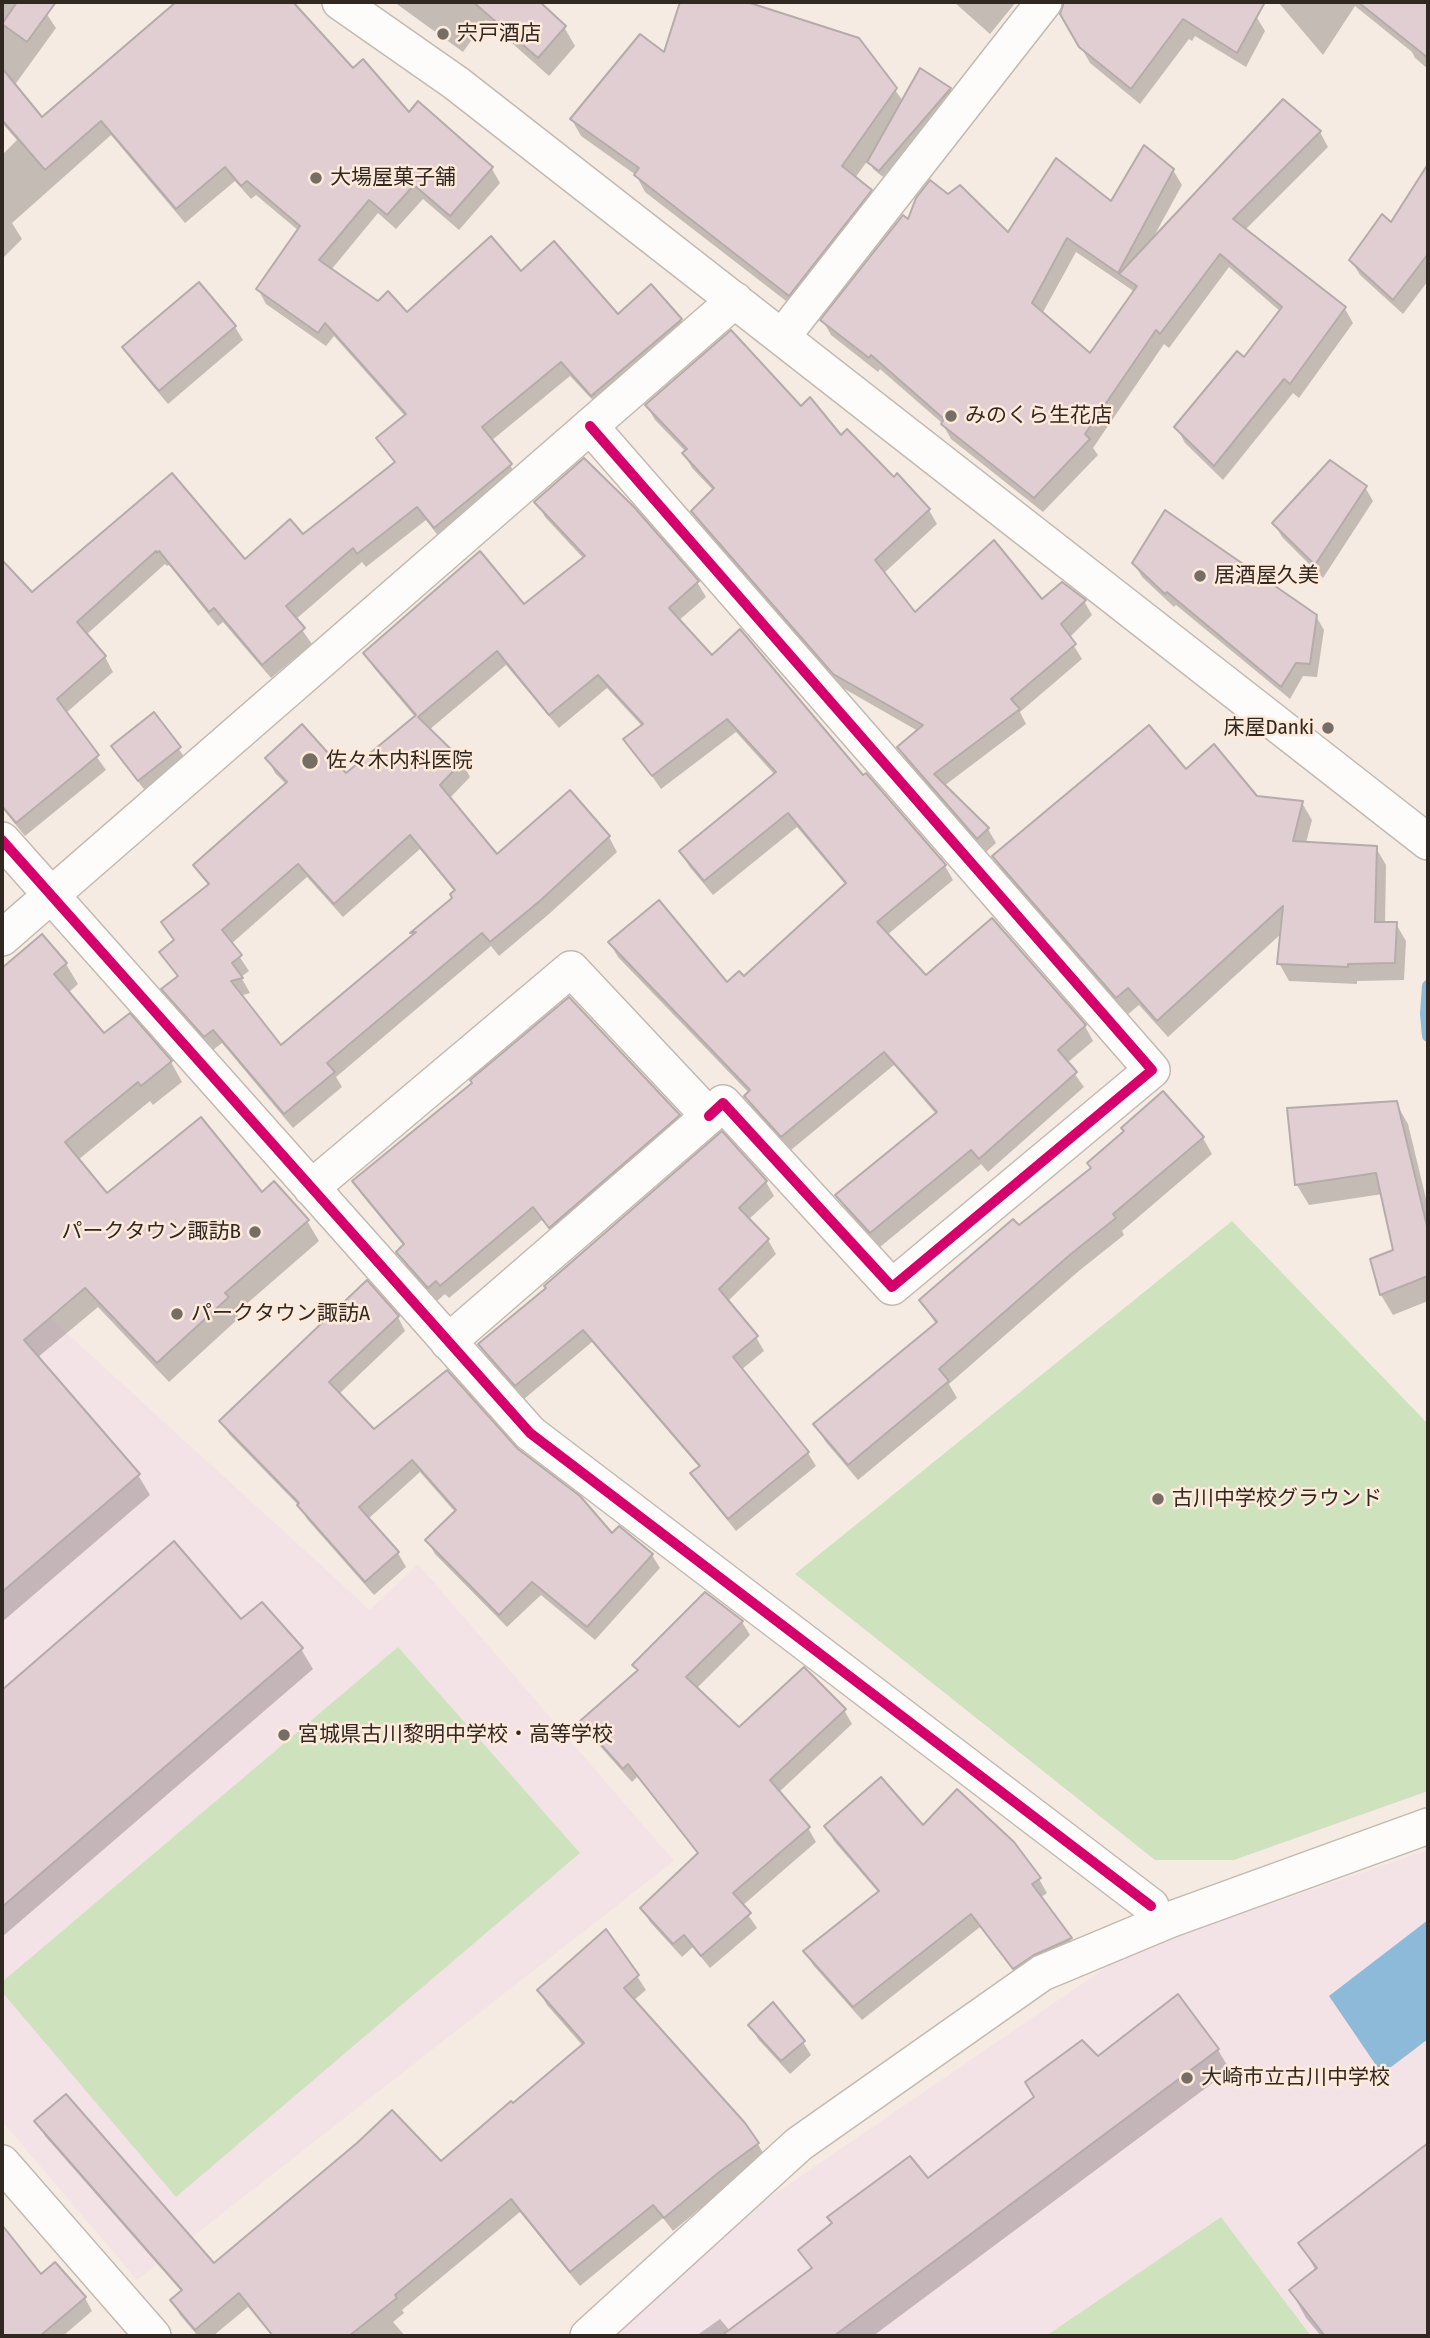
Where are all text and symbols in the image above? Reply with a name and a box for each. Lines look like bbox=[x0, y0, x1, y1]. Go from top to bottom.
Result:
place label: 宍戸酒店 bbox=[457, 21, 541, 47]
marker: 宍戸酒店 bbox=[435, 26, 451, 42]
place label: 大場屋菓子舗 bbox=[330, 165, 456, 191]
marker: 大場屋菓子舗 bbox=[308, 170, 324, 186]
place label: みのくら生花店 bbox=[965, 403, 1112, 429]
marker: みのくら生花店 bbox=[943, 408, 959, 424]
place label: 居酒屋久美 bbox=[1214, 563, 1319, 589]
marker: 居酒屋久美 bbox=[1192, 568, 1208, 584]
place label: 床屋Danki bbox=[1224, 715, 1314, 741]
marker: 床屋Danki bbox=[1320, 720, 1336, 736]
place label: 佐々木内科医院 bbox=[326, 748, 473, 774]
marker: 佐々木内科医院 bbox=[300, 751, 320, 771]
place label: パークタウン諏訪B bbox=[62, 1219, 241, 1245]
marker: パークタウン諏訪B bbox=[247, 1224, 263, 1240]
place label: パークタウン諏訪A bbox=[191, 1301, 370, 1327]
marker: パークタウン諏訪A bbox=[169, 1306, 185, 1322]
place label: 古川中学校グラウンド bbox=[1172, 1486, 1382, 1512]
marker: 古川中学校グラウンド bbox=[1150, 1491, 1166, 1507]
place label: 宮城県古川黎明中学校・高等学校 bbox=[298, 1722, 613, 1748]
marker: 宮城県古川黎明中学校・高等学校 bbox=[276, 1727, 292, 1743]
place label: 大崎市立古川中学校 bbox=[1201, 2065, 1390, 2091]
marker: 大崎市立古川中学校 bbox=[1179, 2070, 1195, 2086]

